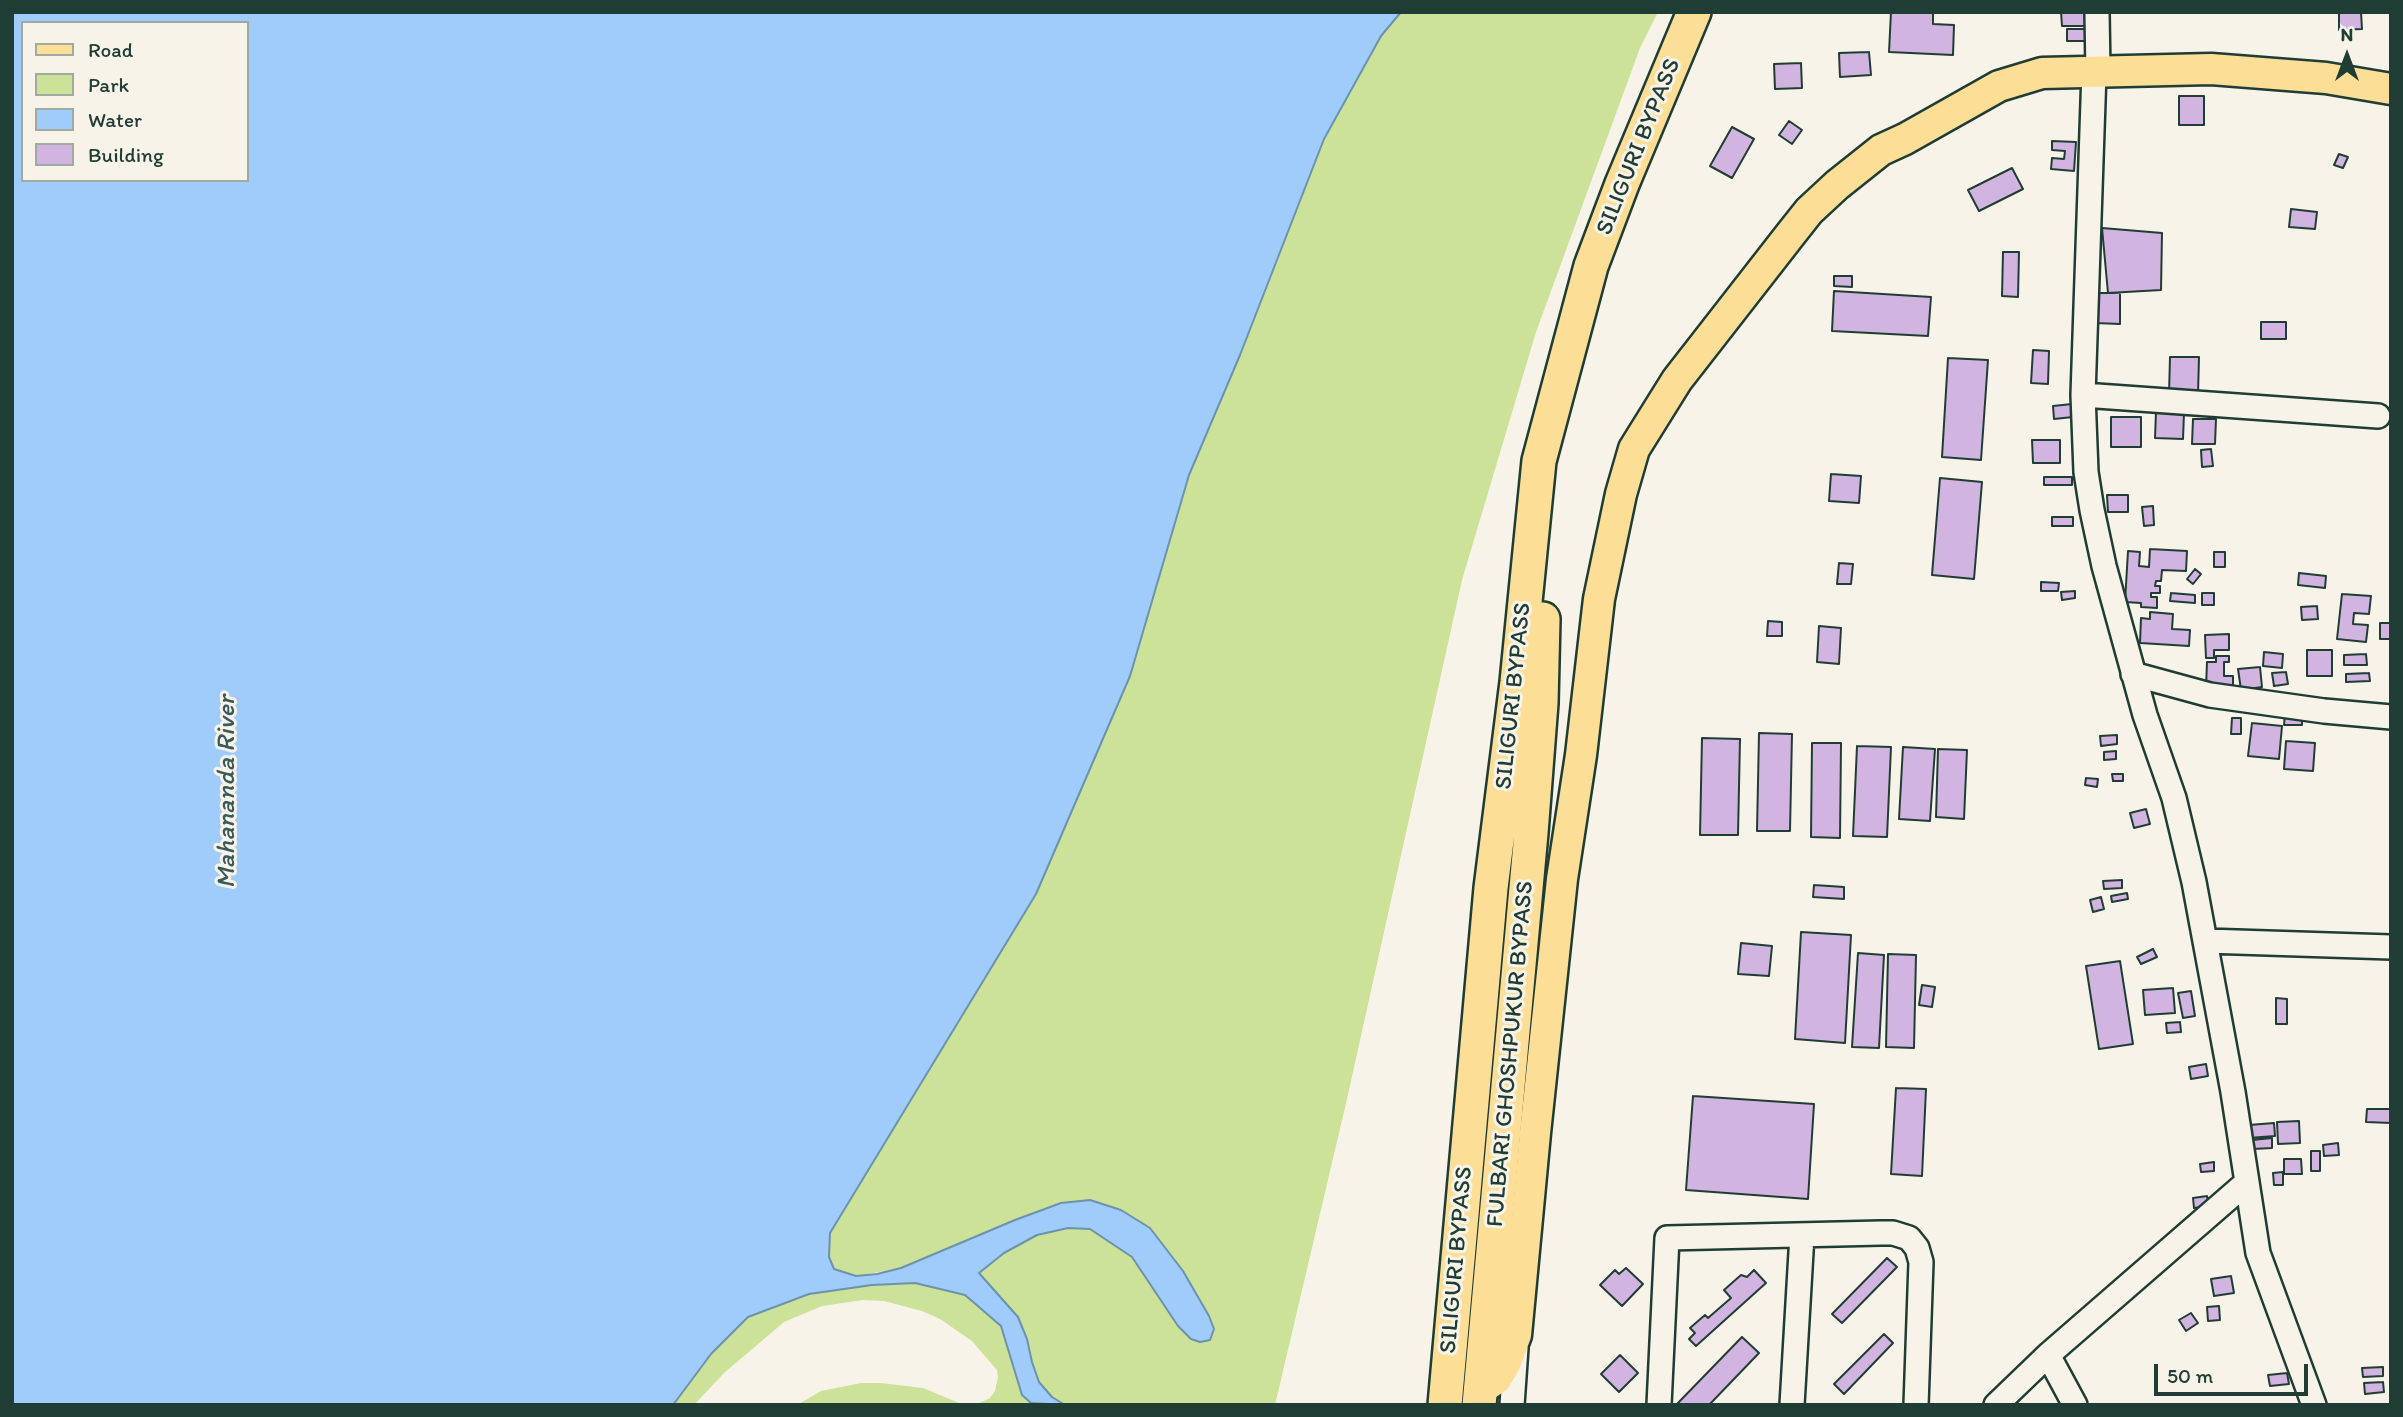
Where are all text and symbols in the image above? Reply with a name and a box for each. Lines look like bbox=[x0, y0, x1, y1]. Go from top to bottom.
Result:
legend bbox=[21, 21, 248, 182]
north arrow bbox=[2312, 21, 2382, 91]
text: N bbox=[2341, 23, 2353, 46]
text: Road bbox=[88, 37, 133, 62]
street label: SILIGURI BYPASS bbox=[1590, 55, 1688, 239]
text: Park bbox=[88, 72, 129, 97]
text: Water bbox=[88, 107, 142, 132]
text: Building bbox=[88, 142, 164, 167]
street label: SILIGURI BYPASS bbox=[1490, 601, 1538, 791]
water label: Mahananda River bbox=[211, 695, 243, 889]
street label: FULBARI GHOSHPUKUR BYPASS bbox=[1482, 880, 1540, 1228]
street label: SILIGURI BYPASS bbox=[1434, 1165, 1480, 1355]
scale bar bbox=[2158, 1350, 2312, 1394]
text: 50 m bbox=[2167, 1363, 2213, 1388]

